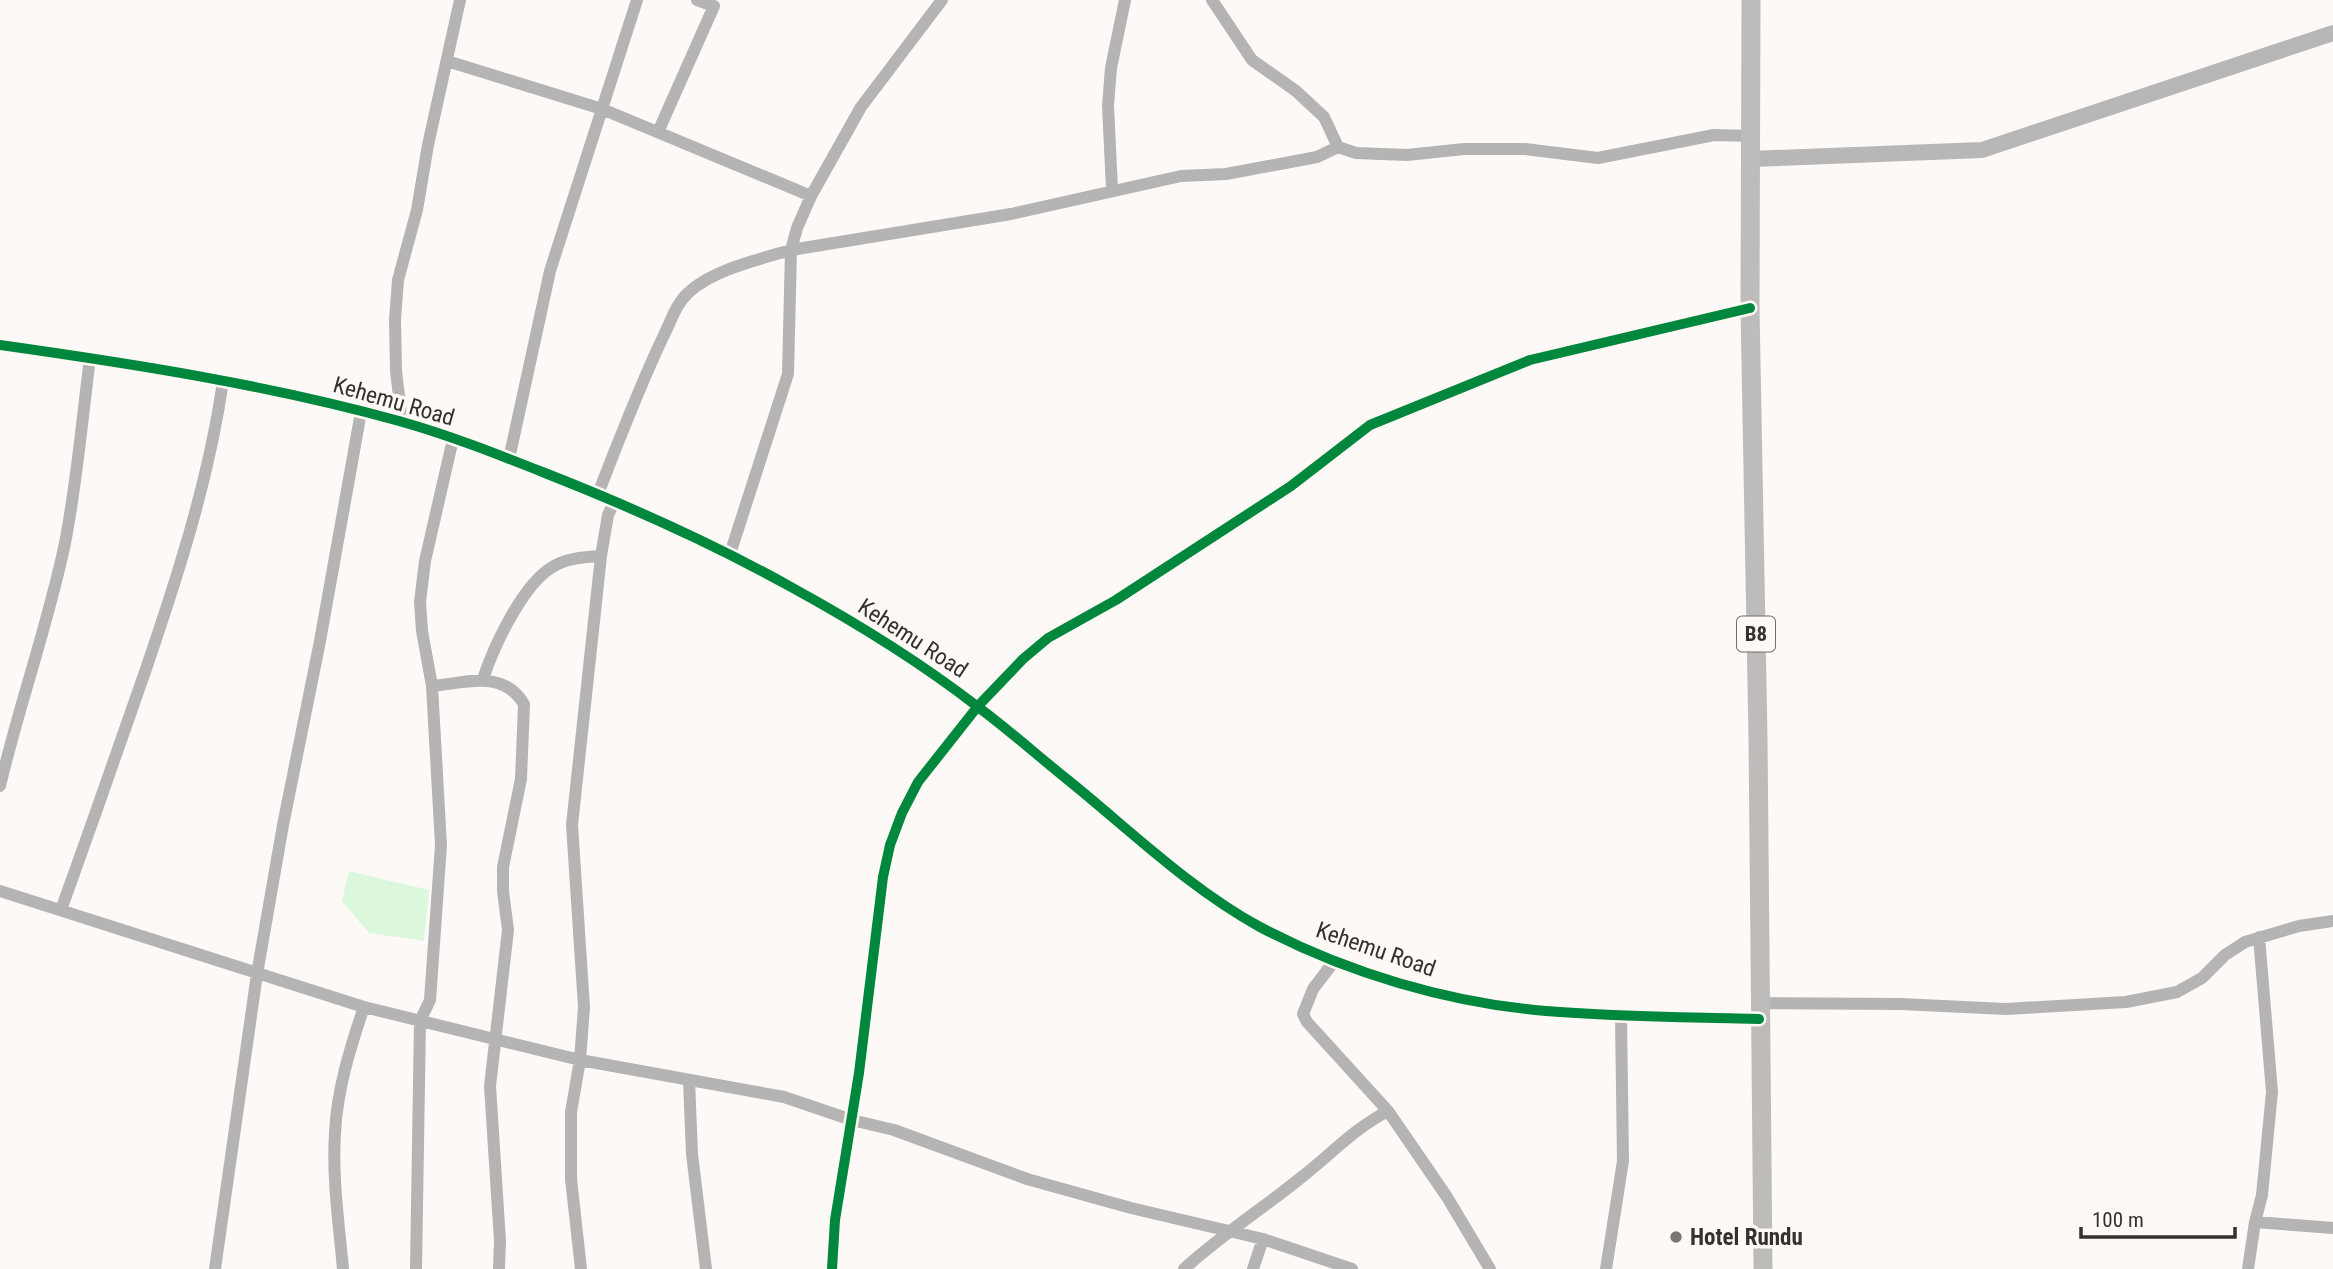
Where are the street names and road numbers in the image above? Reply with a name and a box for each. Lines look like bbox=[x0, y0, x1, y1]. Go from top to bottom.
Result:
street label: Kehemu Road bbox=[330, 371, 458, 432]
street label: Kehemu Road bbox=[853, 593, 972, 684]
road number: B8 bbox=[1737, 616, 1775, 652]
street label: Kehemu Road bbox=[1312, 916, 1439, 983]

